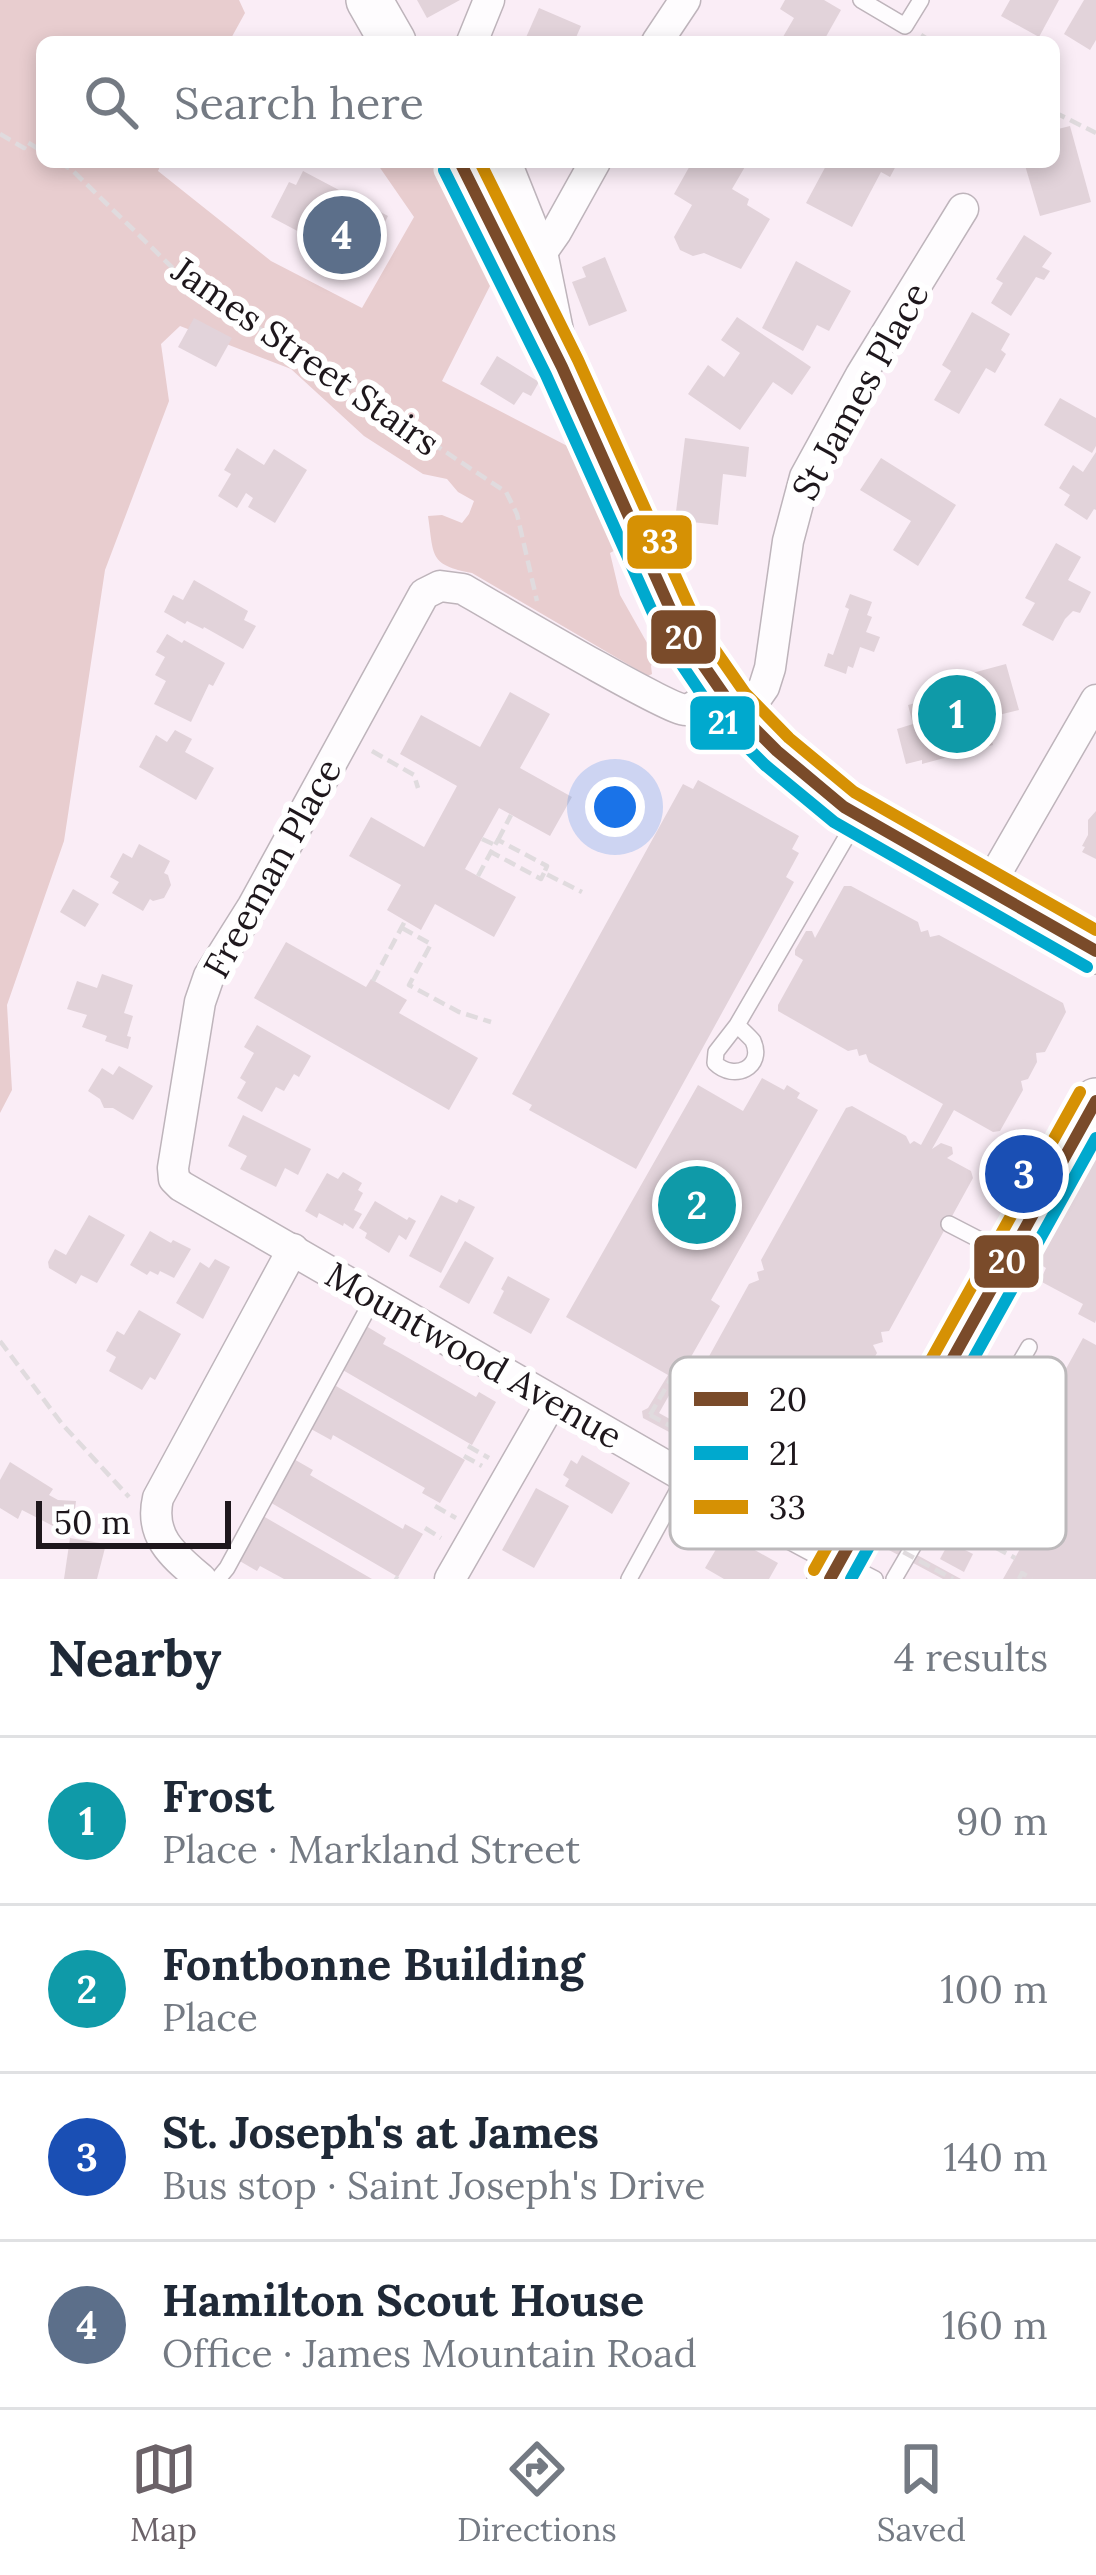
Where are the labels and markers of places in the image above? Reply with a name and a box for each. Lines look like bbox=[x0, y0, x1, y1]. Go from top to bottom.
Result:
pin: 4 bbox=[303, 190, 381, 280]
pin: 1 bbox=[918, 669, 996, 759]
pin: 3 bbox=[985, 1129, 1063, 1219]
pin: 2 bbox=[658, 1160, 736, 1250]

